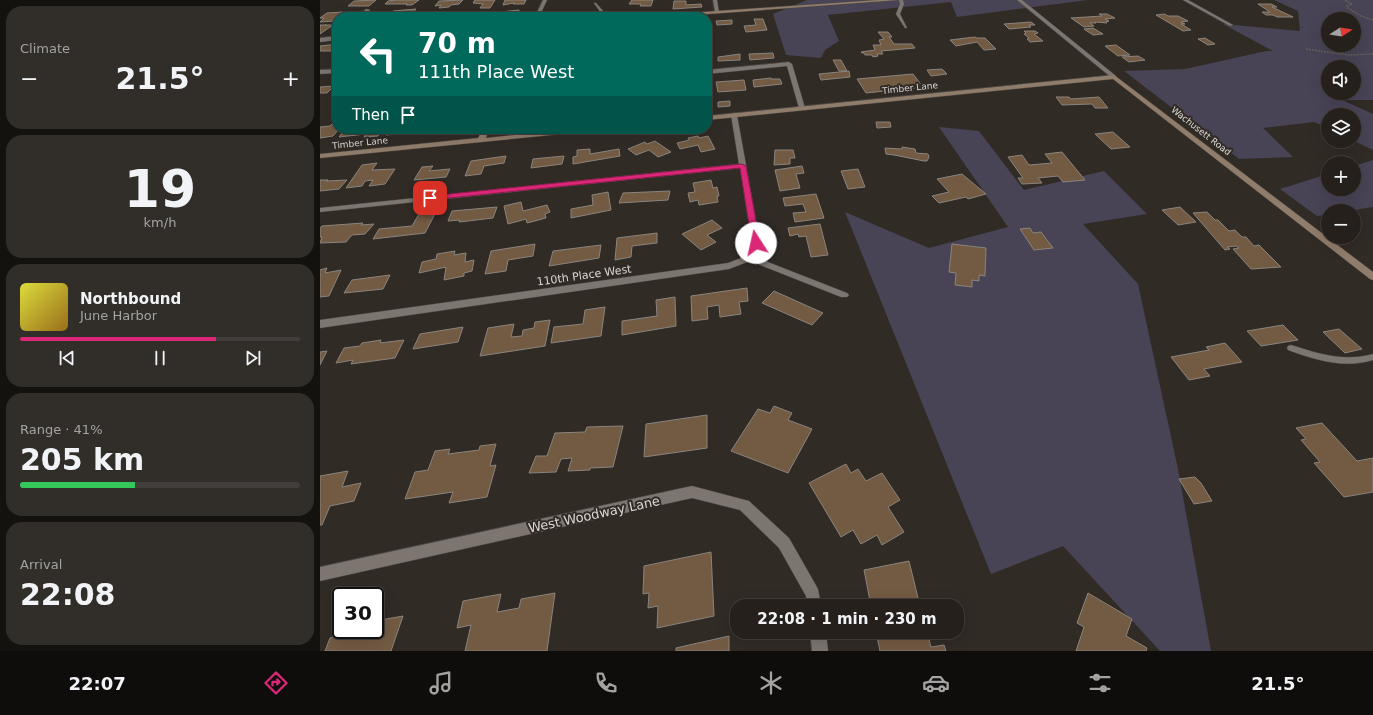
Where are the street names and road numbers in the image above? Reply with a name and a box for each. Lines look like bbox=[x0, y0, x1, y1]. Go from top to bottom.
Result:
street label: Timber Lane bbox=[881, 80, 939, 96]
street label: Wachusett Road bbox=[1169, 105, 1233, 157]
street label: Timber Lane bbox=[331, 135, 389, 151]
street label: 110th Place West bbox=[536, 262, 633, 289]
street label: West Woodway Lane bbox=[527, 493, 661, 536]

